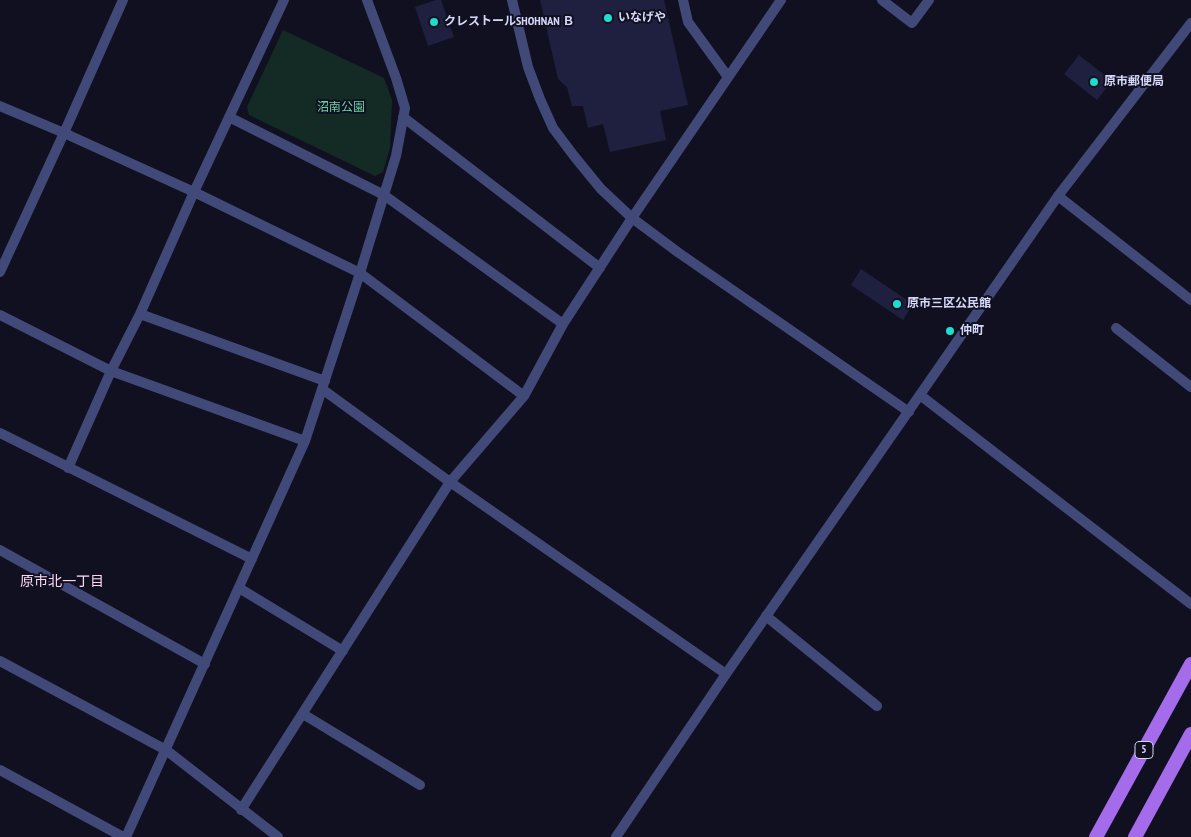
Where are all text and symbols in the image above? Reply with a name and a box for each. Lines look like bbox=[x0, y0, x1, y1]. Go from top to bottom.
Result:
place label: いなげや bbox=[618, 11, 666, 25]
marker: いなげや bbox=[602, 12, 614, 24]
place label: クレストールSHOHNAN Ｂ bbox=[444, 15, 574, 29]
marker: クレストールSHOHNAN Ｂ bbox=[428, 16, 440, 28]
place label: 原市郵便局 bbox=[1104, 75, 1164, 89]
marker: 原市郵便局 bbox=[1088, 76, 1100, 88]
park label: 沼南公園 bbox=[317, 101, 365, 115]
place label: 原市三区公民館 bbox=[907, 297, 991, 311]
marker: 原市三区公民館 bbox=[891, 298, 903, 310]
place label: 仲町 bbox=[960, 324, 984, 338]
marker: 仲町 bbox=[944, 325, 956, 337]
district label: 原市北一丁目 bbox=[20, 574, 104, 590]
road number: 5 bbox=[1135, 742, 1153, 758]

